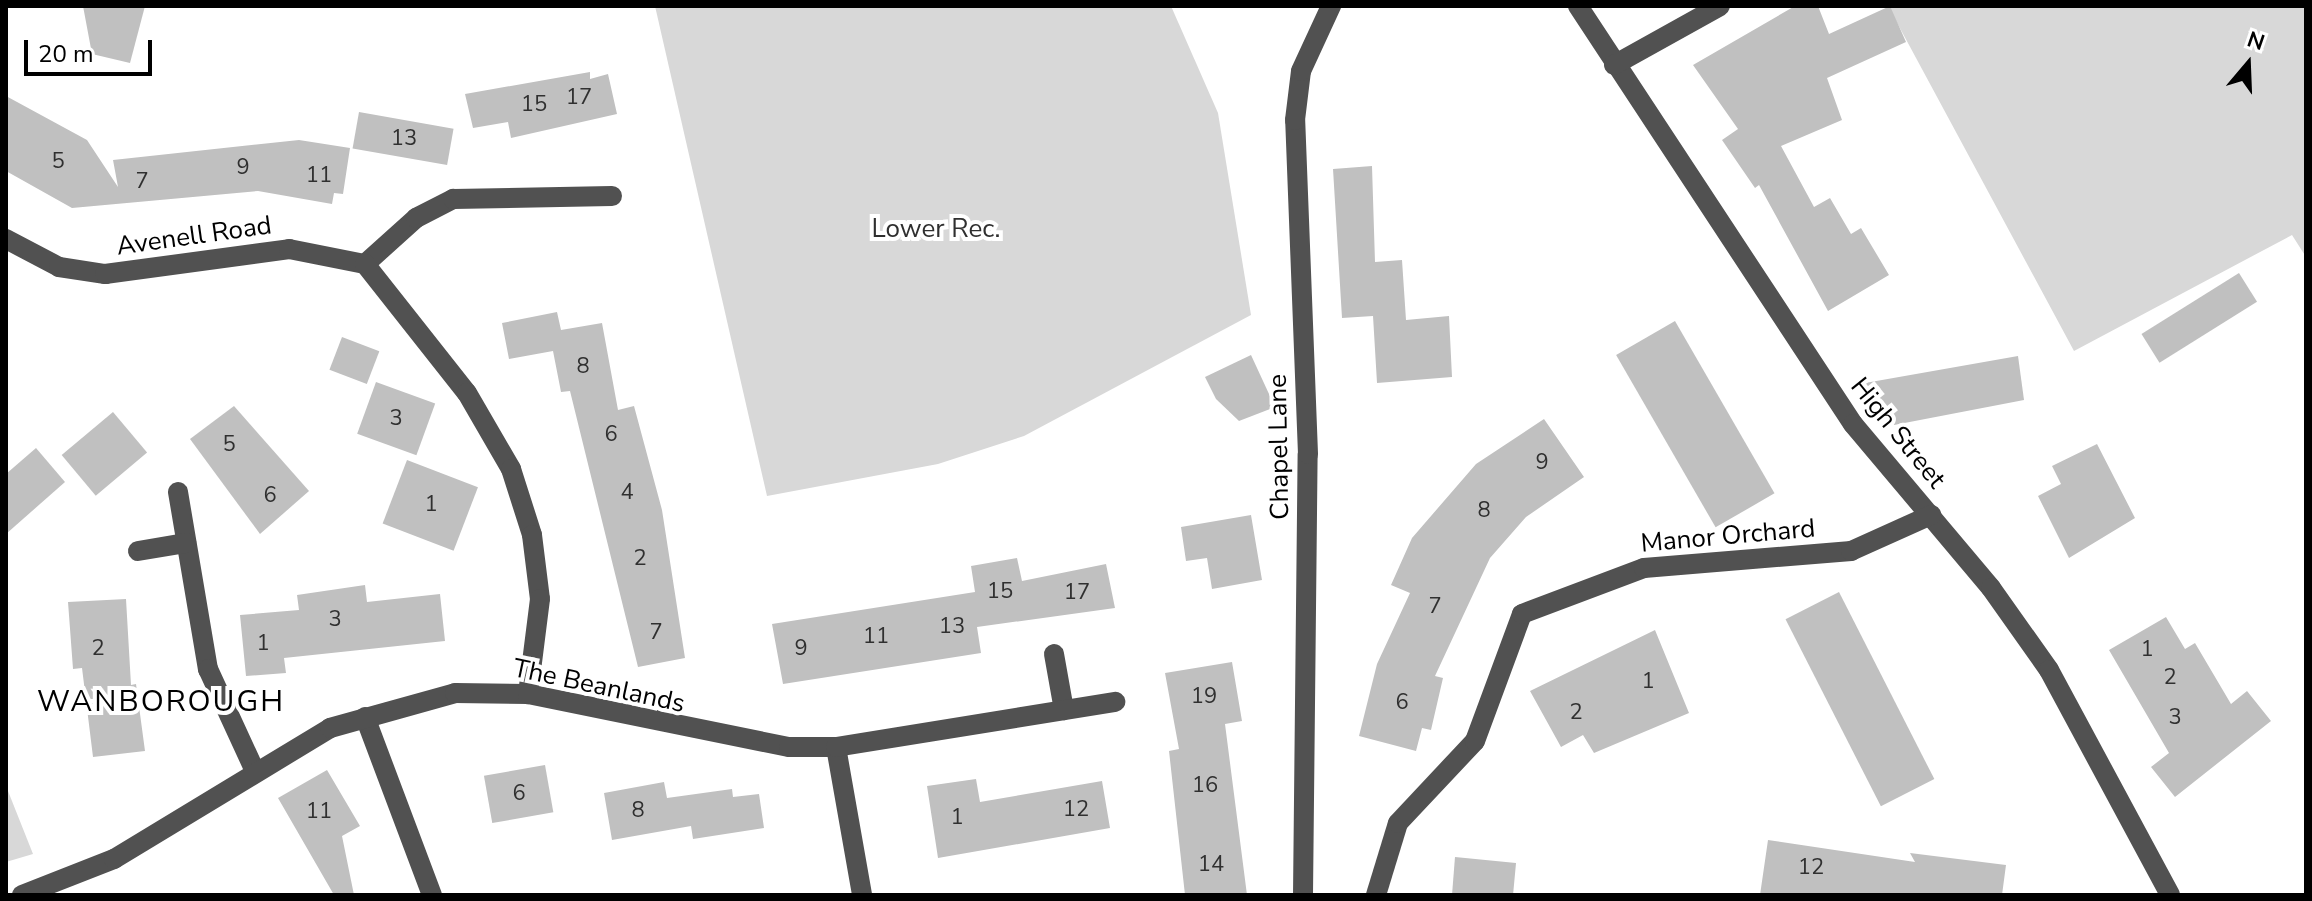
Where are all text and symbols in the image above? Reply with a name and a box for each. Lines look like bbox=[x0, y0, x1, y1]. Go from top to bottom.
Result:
scale bar bbox=[28, 24, 156, 74]
north arrow bbox=[2208, 24, 2288, 104]
text: N bbox=[2243, 24, 2268, 58]
text: 20 m bbox=[38, 38, 94, 70]
house number: 17 bbox=[566, 85, 592, 111]
house number: 15 bbox=[521, 92, 547, 118]
house number: 13 bbox=[391, 126, 417, 152]
house number: 5 bbox=[51, 149, 65, 175]
house number: 9 bbox=[236, 155, 250, 181]
house number: 11 bbox=[306, 163, 332, 189]
house number: 7 bbox=[135, 169, 149, 195]
street label: Avenell Road bbox=[114, 210, 274, 262]
park label: Lower Rec. bbox=[872, 213, 1000, 245]
house number: 8 bbox=[576, 354, 590, 380]
street label: High Street bbox=[1844, 371, 1952, 495]
street label: Chapel Lane bbox=[1262, 374, 1296, 520]
house number: 3 bbox=[389, 406, 403, 432]
house number: 6 bbox=[604, 422, 618, 448]
house number: 5 bbox=[222, 432, 236, 458]
house number: 9 bbox=[1535, 450, 1549, 476]
house number: 4 bbox=[620, 480, 634, 506]
house number: 6 bbox=[263, 483, 277, 509]
house number: 1 bbox=[424, 492, 438, 518]
house number: 8 bbox=[1477, 498, 1491, 524]
street label: Manor Orchard bbox=[1639, 513, 1817, 559]
house number: 2 bbox=[633, 546, 647, 572]
house number: 15 bbox=[987, 579, 1013, 605]
house number: 17 bbox=[1064, 580, 1090, 606]
house number: 7 bbox=[1428, 594, 1442, 620]
house number: 3 bbox=[328, 607, 342, 633]
house number: 13 bbox=[939, 614, 965, 640]
house number: 7 bbox=[649, 620, 663, 646]
house number: 11 bbox=[863, 624, 889, 650]
house number: 1 bbox=[256, 631, 270, 657]
house number: 2 bbox=[91, 636, 105, 662]
house number: 9 bbox=[794, 636, 808, 662]
house number: 1 bbox=[2140, 637, 2154, 663]
street label: The Beanlands bbox=[510, 653, 688, 719]
house number: 2 bbox=[2163, 665, 2177, 691]
house number: 1 bbox=[1641, 669, 1655, 695]
district label: WANBOROUGH bbox=[37, 684, 285, 720]
house number: 19 bbox=[1191, 684, 1217, 710]
house number: 6 bbox=[1395, 690, 1409, 716]
house number: 2 bbox=[1569, 700, 1583, 726]
house number: 3 bbox=[2168, 705, 2182, 731]
house number: 16 bbox=[1192, 773, 1218, 799]
house number: 6 bbox=[512, 781, 526, 807]
house number: 12 bbox=[1063, 797, 1089, 823]
house number: 8 bbox=[631, 798, 645, 824]
house number: 11 bbox=[306, 799, 332, 825]
house number: 1 bbox=[950, 805, 964, 831]
house number: 14 bbox=[1198, 852, 1224, 878]
house number: 12 bbox=[1798, 855, 1824, 881]

